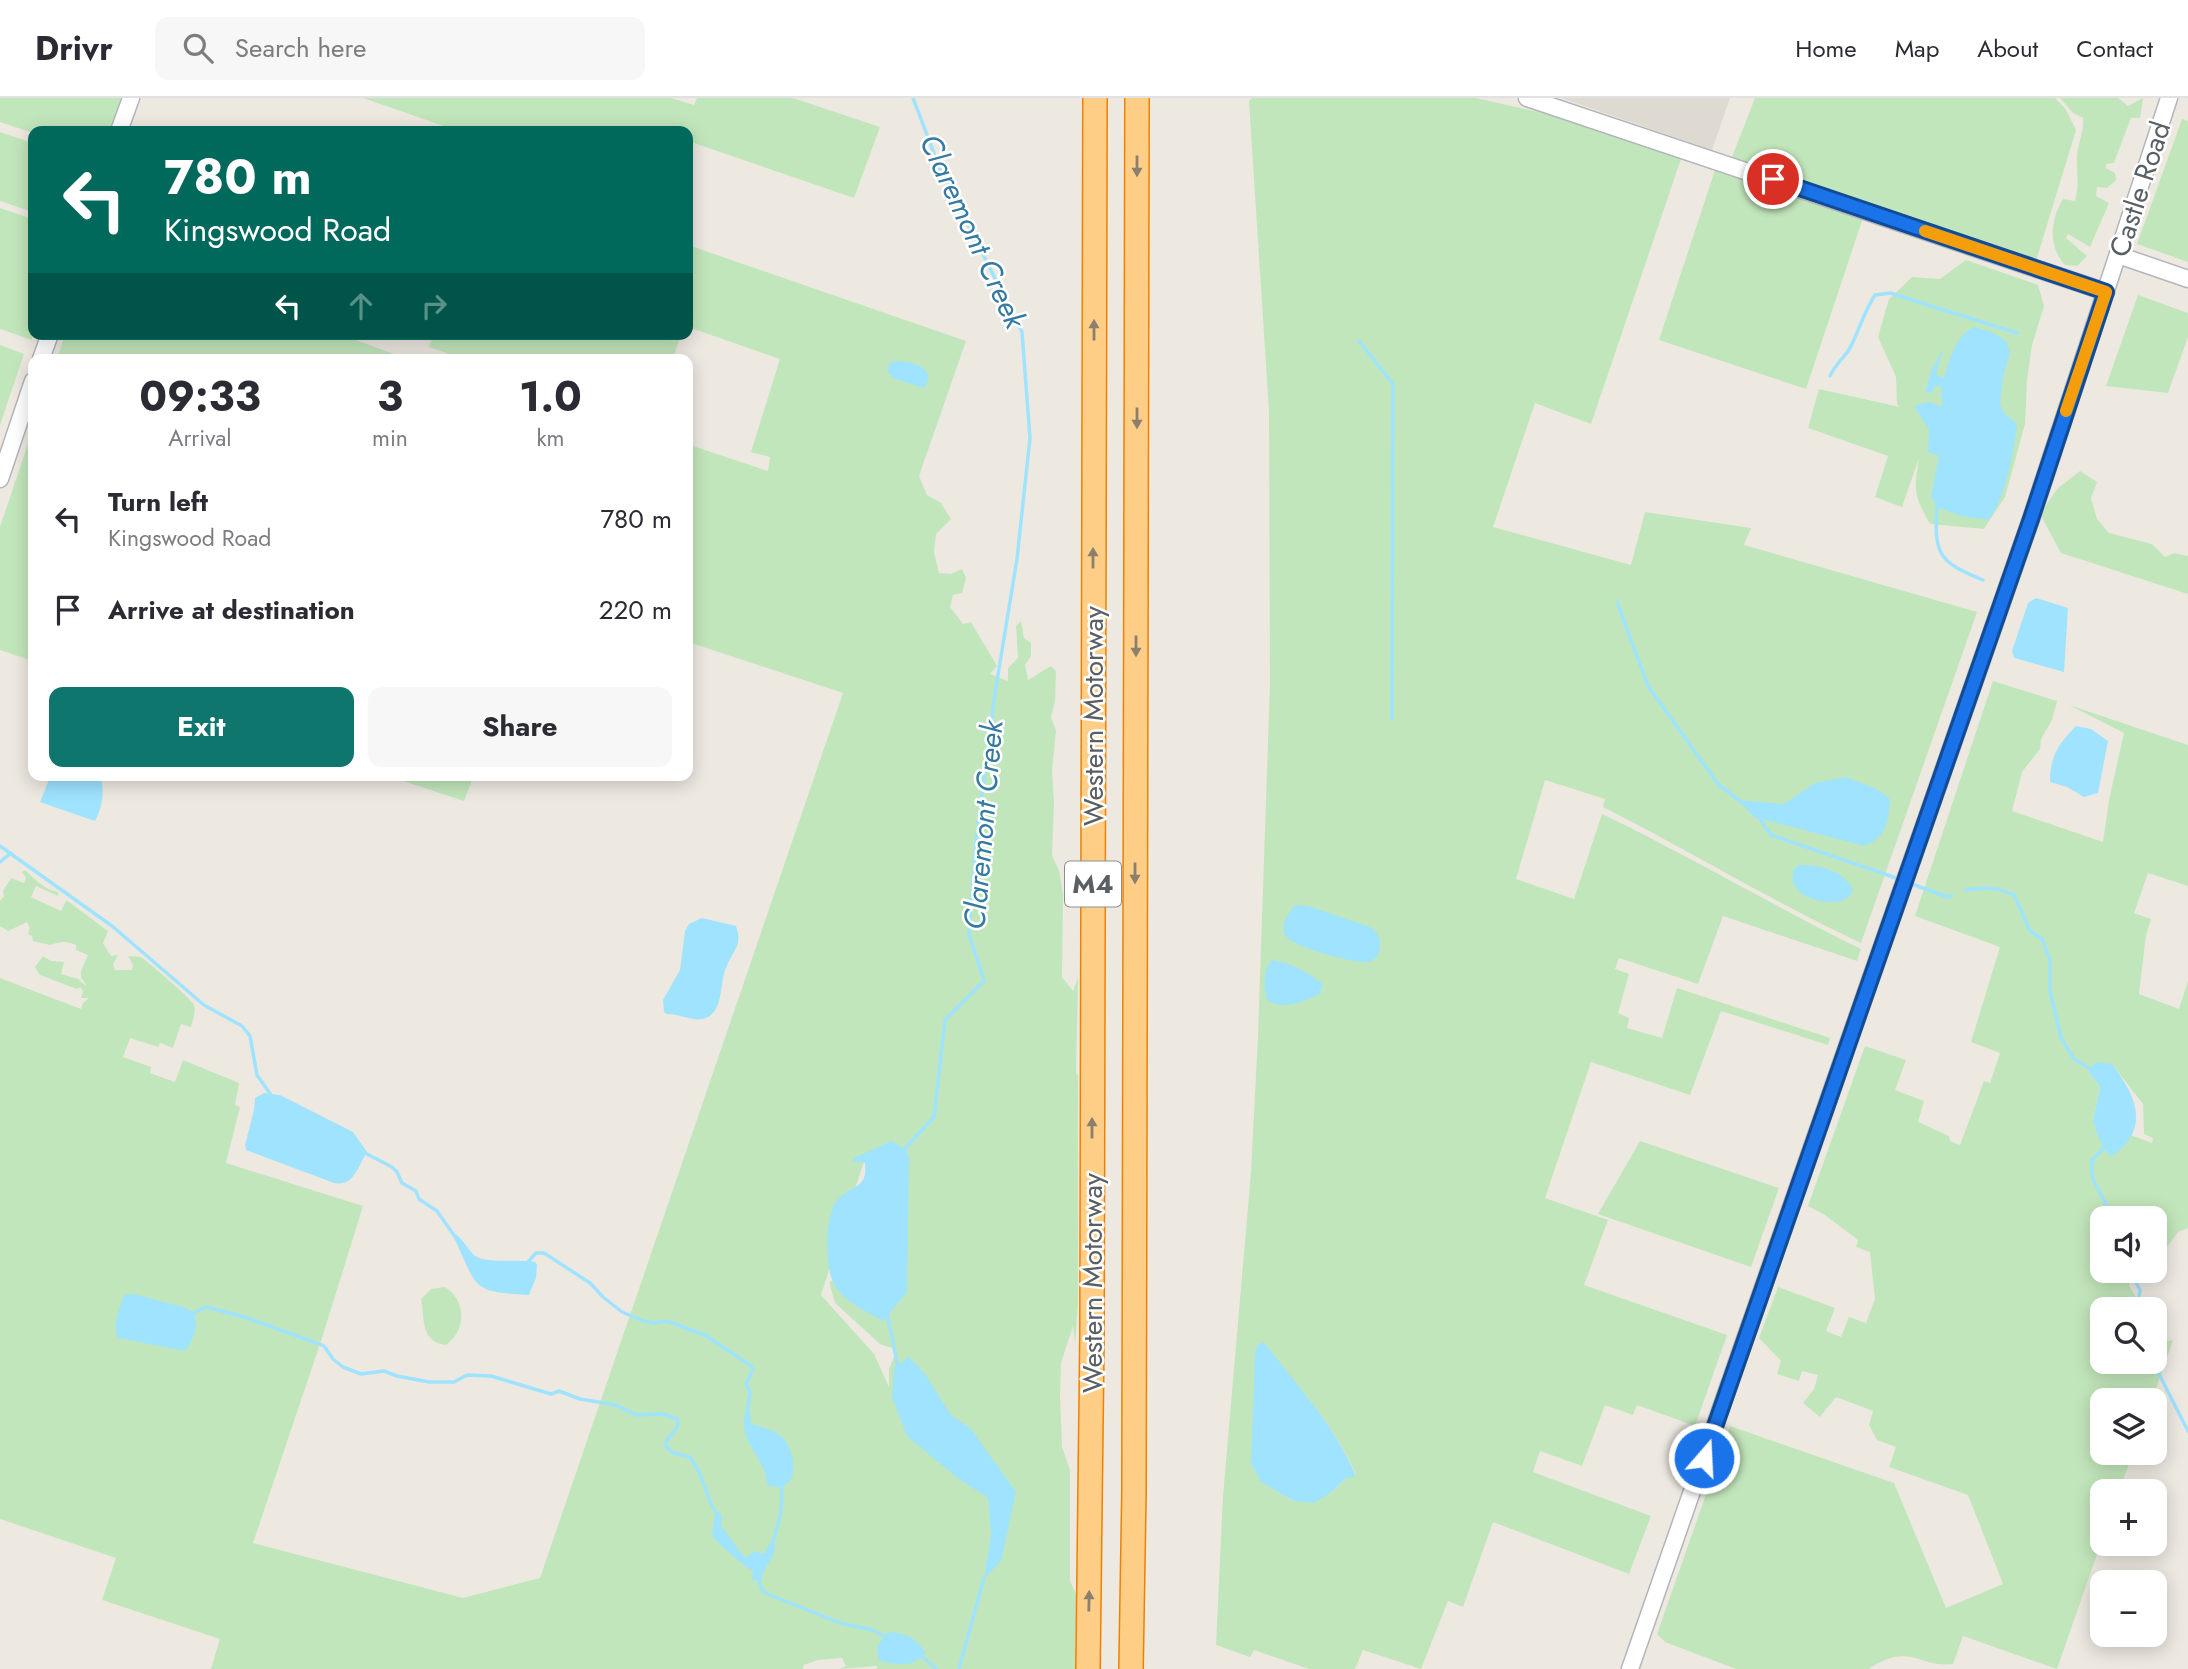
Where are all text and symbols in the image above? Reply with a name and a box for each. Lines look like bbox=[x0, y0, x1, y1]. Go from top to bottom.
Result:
search box bbox=[155, 17, 645, 80]
text: Drivr bbox=[35, 25, 113, 72]
icon: search bbox=[179, 29, 217, 67]
text: Search here bbox=[235, 29, 366, 67]
text: Home bbox=[1795, 31, 1857, 66]
text: Map bbox=[1895, 31, 1939, 66]
text: About bbox=[1977, 31, 2038, 66]
text: Contact bbox=[2076, 31, 2153, 66]
street label: Castle Road bbox=[2099, 116, 2181, 262]
water label: Claremont Creek bbox=[909, 127, 1037, 336]
text: 780 m bbox=[164, 142, 312, 212]
pin bbox=[1743, 149, 1803, 209]
icon: left bbox=[49, 154, 140, 245]
one-way arrow bbox=[1131, 155, 1143, 177]
icon: arrive bbox=[1754, 160, 1792, 198]
text: Kingswood Road bbox=[164, 207, 391, 253]
icon: left bbox=[269, 287, 307, 325]
icon: ahead bbox=[342, 287, 380, 325]
icon: right bbox=[415, 287, 453, 325]
one-way arrow bbox=[1088, 319, 1100, 341]
text: 09:33 bbox=[139, 366, 261, 427]
text: 3 bbox=[377, 366, 403, 427]
text: 1.0 bbox=[519, 366, 582, 427]
one-way arrow bbox=[1131, 407, 1143, 429]
text: Arrival bbox=[168, 421, 232, 455]
text: min bbox=[372, 421, 408, 455]
text: km bbox=[536, 421, 565, 455]
text: Turn left bbox=[108, 483, 208, 521]
icon: left bbox=[49, 500, 87, 538]
text: 780 m bbox=[600, 500, 672, 538]
text: Kingswood Road bbox=[108, 521, 271, 555]
one-way arrow bbox=[1087, 547, 1099, 569]
icon: arrive bbox=[49, 591, 87, 629]
text: Arrive at destination bbox=[108, 591, 355, 629]
text: 220 m bbox=[599, 591, 672, 629]
street label: Western Motorway bbox=[1073, 605, 1114, 826]
one-way arrow bbox=[1130, 635, 1142, 657]
button: Exit bbox=[49, 687, 354, 767]
button: Share bbox=[368, 687, 672, 767]
water label: Claremont Creek bbox=[952, 717, 1014, 931]
road number: M4 bbox=[1065, 862, 1121, 906]
one-way arrow bbox=[1129, 862, 1141, 884]
one-way arrow bbox=[1086, 1117, 1098, 1139]
street label: Western Motorway bbox=[1072, 1172, 1113, 1393]
map controls bbox=[2090, 1206, 2167, 1647]
button: sound bbox=[2090, 1206, 2167, 1283]
button: search bbox=[2090, 1297, 2167, 1374]
button: layers bbox=[2090, 1388, 2167, 1465]
position arrow bbox=[1667, 1421, 1741, 1495]
button: + bbox=[2090, 1479, 2167, 1556]
button: − bbox=[2090, 1570, 2167, 1647]
one-way arrow bbox=[1083, 1590, 1095, 1612]

